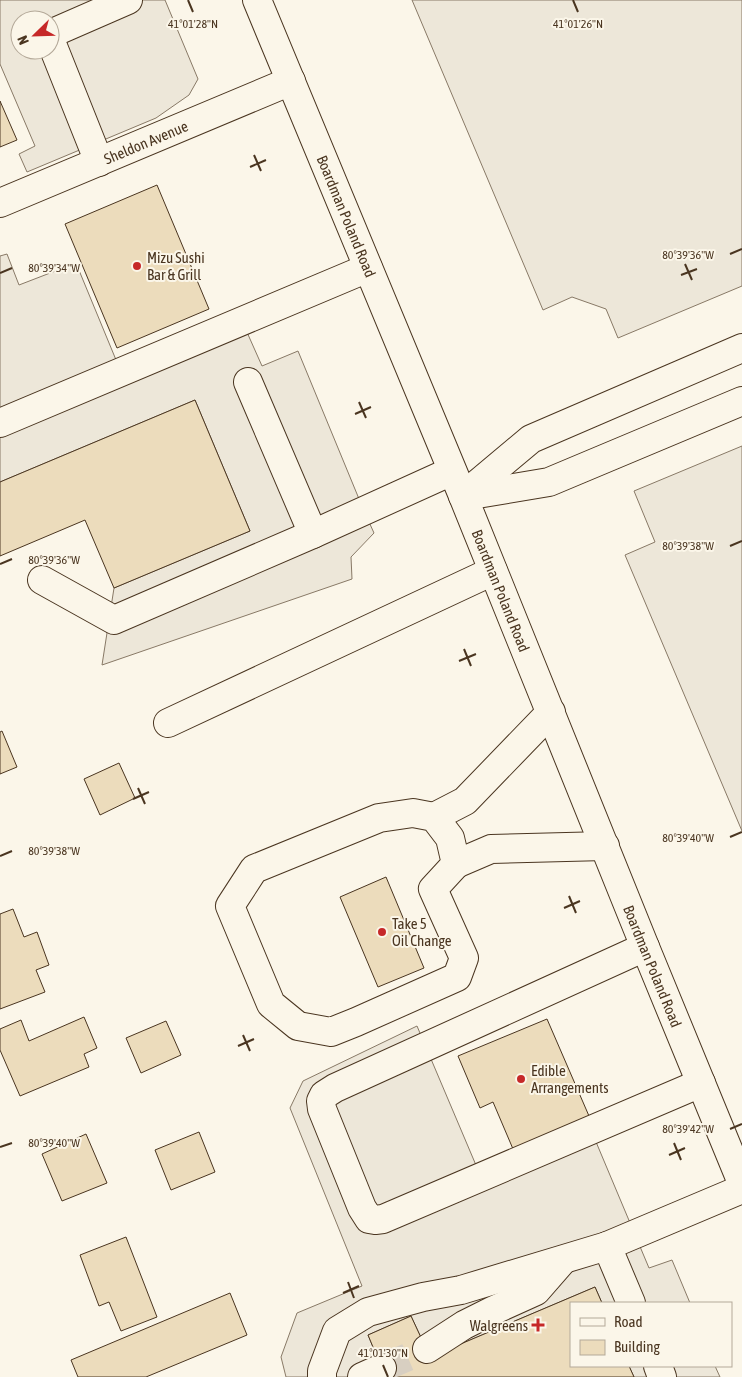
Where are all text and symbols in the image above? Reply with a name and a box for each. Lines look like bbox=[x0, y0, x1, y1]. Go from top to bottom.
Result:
north arrow bbox=[10, 10, 60, 60]
text: 41°01'28"N bbox=[168, 17, 218, 31]
text: 41°01'26"N bbox=[553, 17, 603, 31]
text: N bbox=[14, 33, 32, 47]
street label: Sheldon Avenue bbox=[101, 117, 190, 167]
street label: Boardman Poland Road bbox=[314, 153, 380, 280]
text: 80°39'36"W bbox=[662, 248, 714, 262]
place label: Mizu Sushi Bar & Grill bbox=[147, 249, 205, 283]
marker: Mizu Sushi Bar & Grill bbox=[131, 260, 143, 272]
text: 80°39'34"W bbox=[28, 261, 80, 275]
street label: Boardman Poland Road bbox=[469, 527, 533, 654]
text: 80°39'38"W bbox=[662, 539, 714, 553]
text: 80°39'36"W bbox=[28, 553, 80, 567]
text: 80°39'40"W bbox=[662, 831, 714, 845]
text: 80°39'38"W bbox=[28, 844, 80, 858]
street label: Boardman Poland Road bbox=[620, 903, 685, 1030]
place label: Take 5 Oil Change bbox=[392, 915, 452, 949]
marker: Take 5 Oil Change bbox=[376, 926, 388, 938]
place label: Edible Arrangements bbox=[531, 1062, 609, 1096]
marker: Edible Arrangements bbox=[515, 1073, 527, 1085]
text: 80°39'42"W bbox=[662, 1122, 714, 1136]
text: 80°39'40"W bbox=[28, 1136, 80, 1150]
legend bbox=[570, 1302, 732, 1367]
text: Road bbox=[614, 1313, 643, 1330]
place label: Walgreens bbox=[470, 1317, 528, 1334]
marker: Walgreens bbox=[532, 1319, 544, 1331]
text: Building bbox=[614, 1338, 660, 1355]
text: 41°01'30"N bbox=[358, 1346, 408, 1360]

